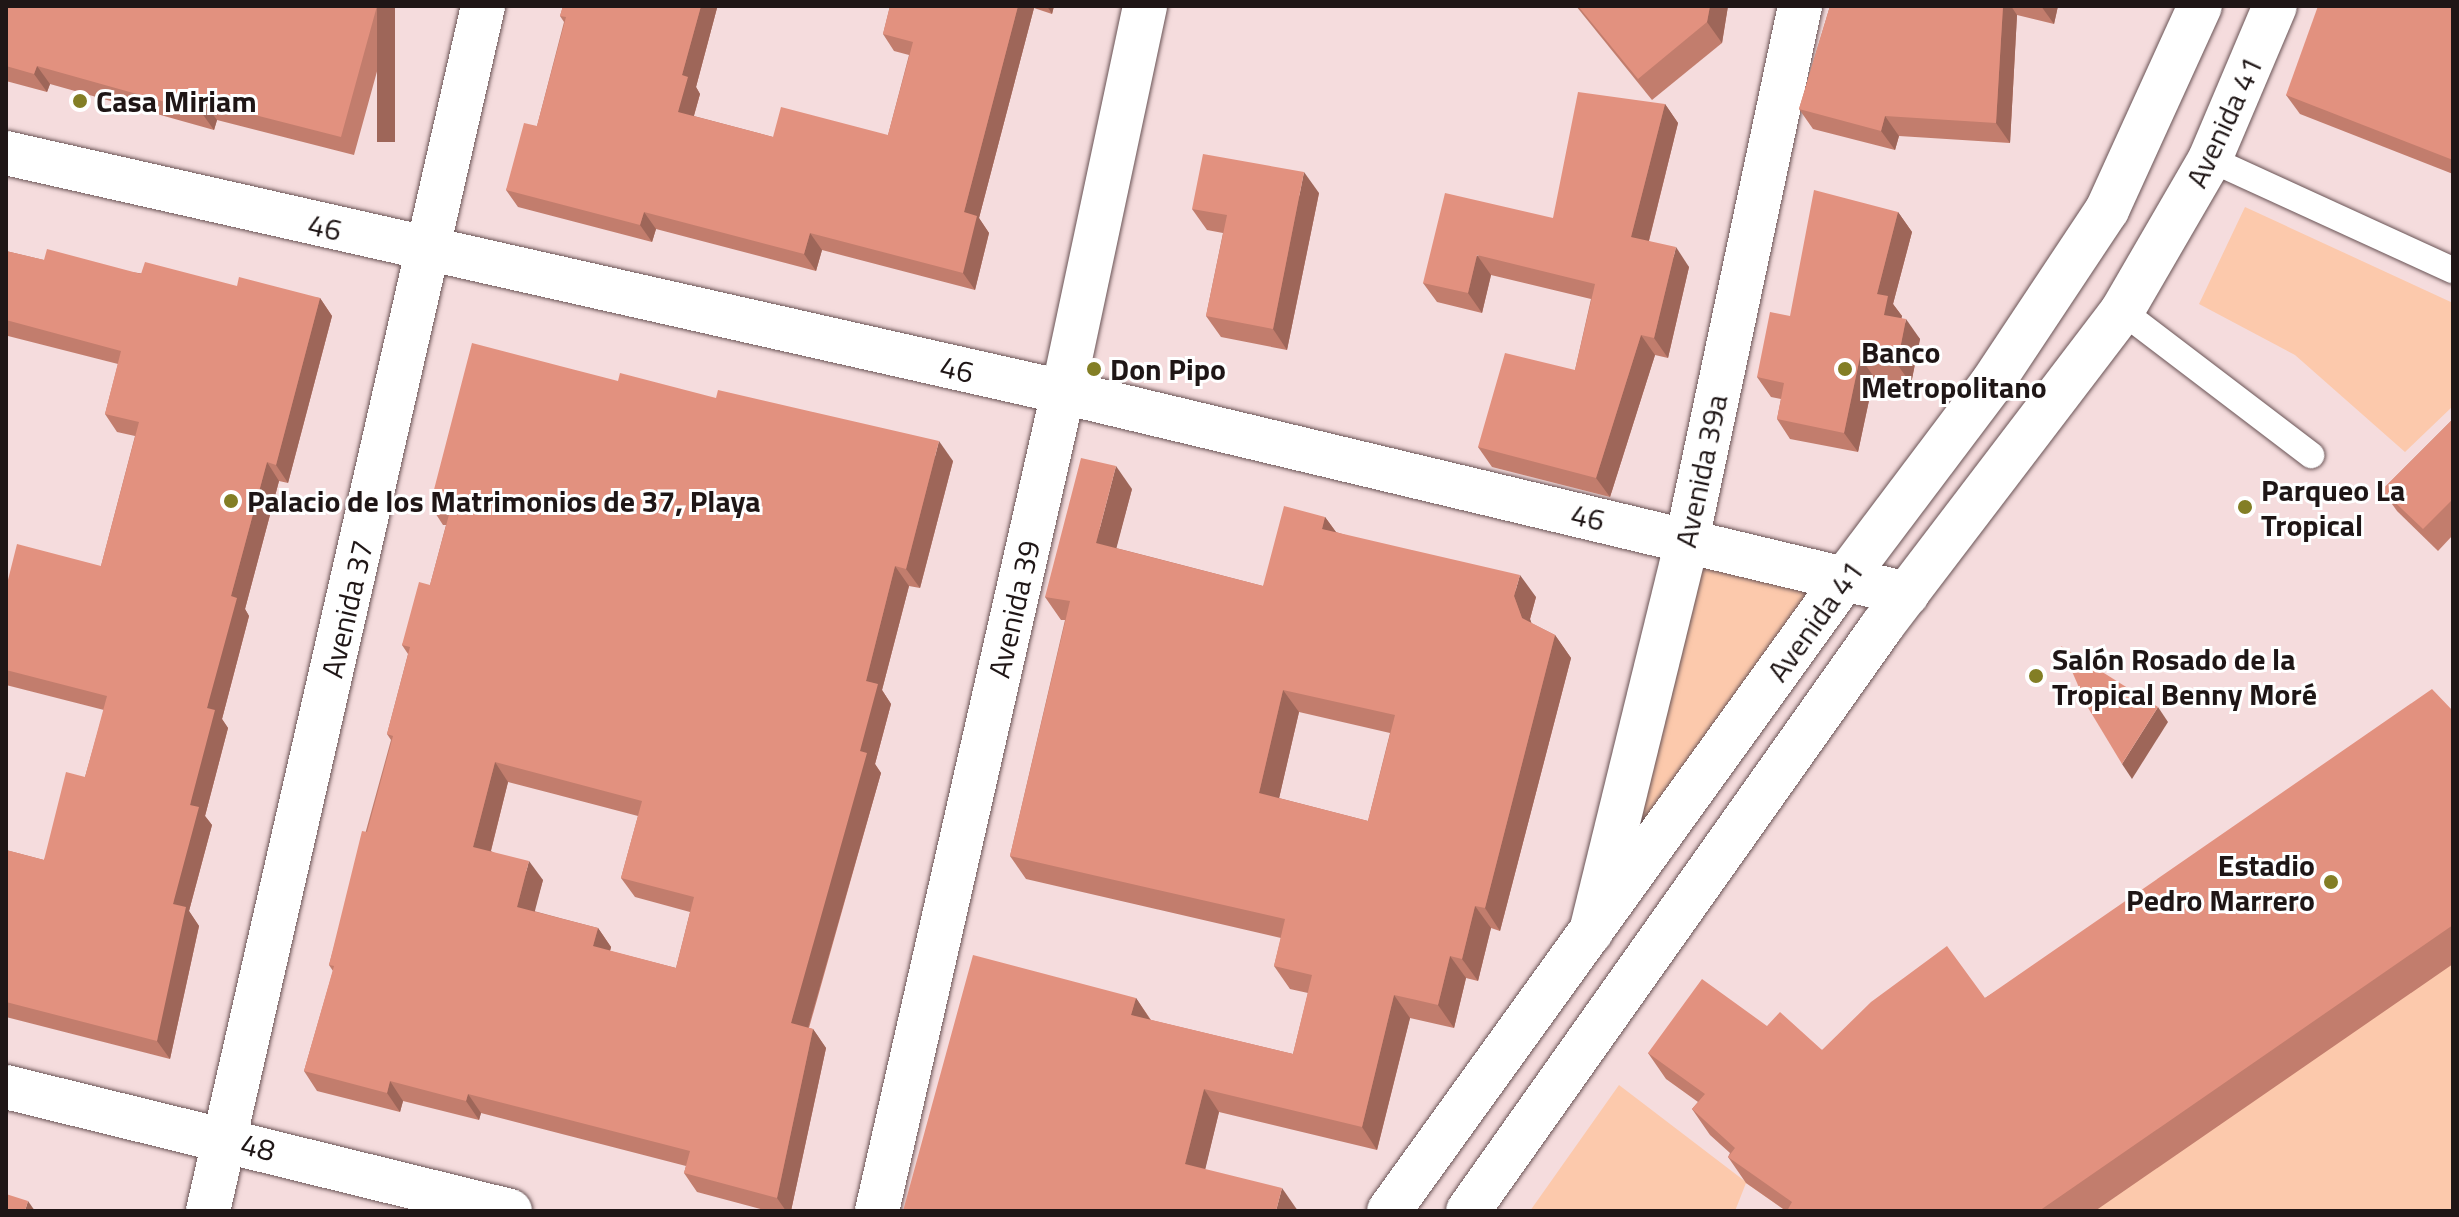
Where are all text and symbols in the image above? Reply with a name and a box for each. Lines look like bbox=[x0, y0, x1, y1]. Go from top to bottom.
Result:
street label: Avenida 41 bbox=[2178, 51, 2270, 193]
place label: Casa Miriam bbox=[96, 83, 257, 119]
marker: Casa Miriam bbox=[71, 92, 89, 110]
street label: 46 bbox=[305, 206, 345, 248]
place label: Banco Metropolitano bbox=[1861, 334, 2047, 404]
street label: 46 bbox=[937, 348, 977, 390]
place label: Don Pipo bbox=[1110, 351, 1226, 387]
marker: Don Pipo bbox=[1085, 360, 1103, 378]
marker: Banco Metropolitano bbox=[1836, 360, 1854, 378]
street label: Avenida 39a bbox=[1667, 391, 1735, 551]
place label: Parqueo La Tropical bbox=[2261, 472, 2405, 542]
place label: Palacio de los Matrimonios de 37, Playa bbox=[247, 483, 761, 519]
marker: Palacio de los Matrimonios de 37, Playa bbox=[222, 492, 240, 510]
street label: 46 bbox=[1568, 496, 1608, 538]
marker: Parqueo La Tropical bbox=[2236, 498, 2254, 516]
street label: Avenida 37 bbox=[314, 537, 380, 681]
street label: Avenida 39 bbox=[981, 537, 1047, 681]
street label: Avenida 41 bbox=[1759, 554, 1871, 688]
place label: Salón Rosado de la Tropical Benny Moré bbox=[2052, 641, 2317, 712]
marker: Salón Rosado de la Tropical Benny Moré bbox=[2027, 667, 2045, 685]
place label: Estadio Pedro Marrero bbox=[2126, 847, 2315, 918]
marker: Estadio Pedro Marrero bbox=[2322, 873, 2340, 891]
street label: 48 bbox=[237, 1125, 279, 1169]

